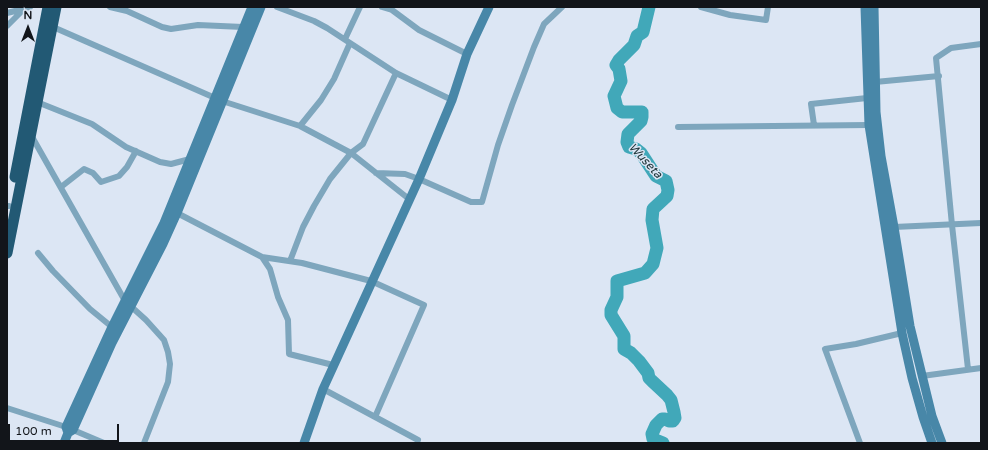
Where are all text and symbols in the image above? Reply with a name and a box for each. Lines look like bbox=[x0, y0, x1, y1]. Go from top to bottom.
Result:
north arrow bbox=[8, 8, 48, 48]
text: N bbox=[24, 9, 32, 22]
water label: Wuseta bbox=[625, 140, 665, 182]
scale bar bbox=[10, 416, 121, 442]
text: 100 m bbox=[15, 424, 52, 438]

